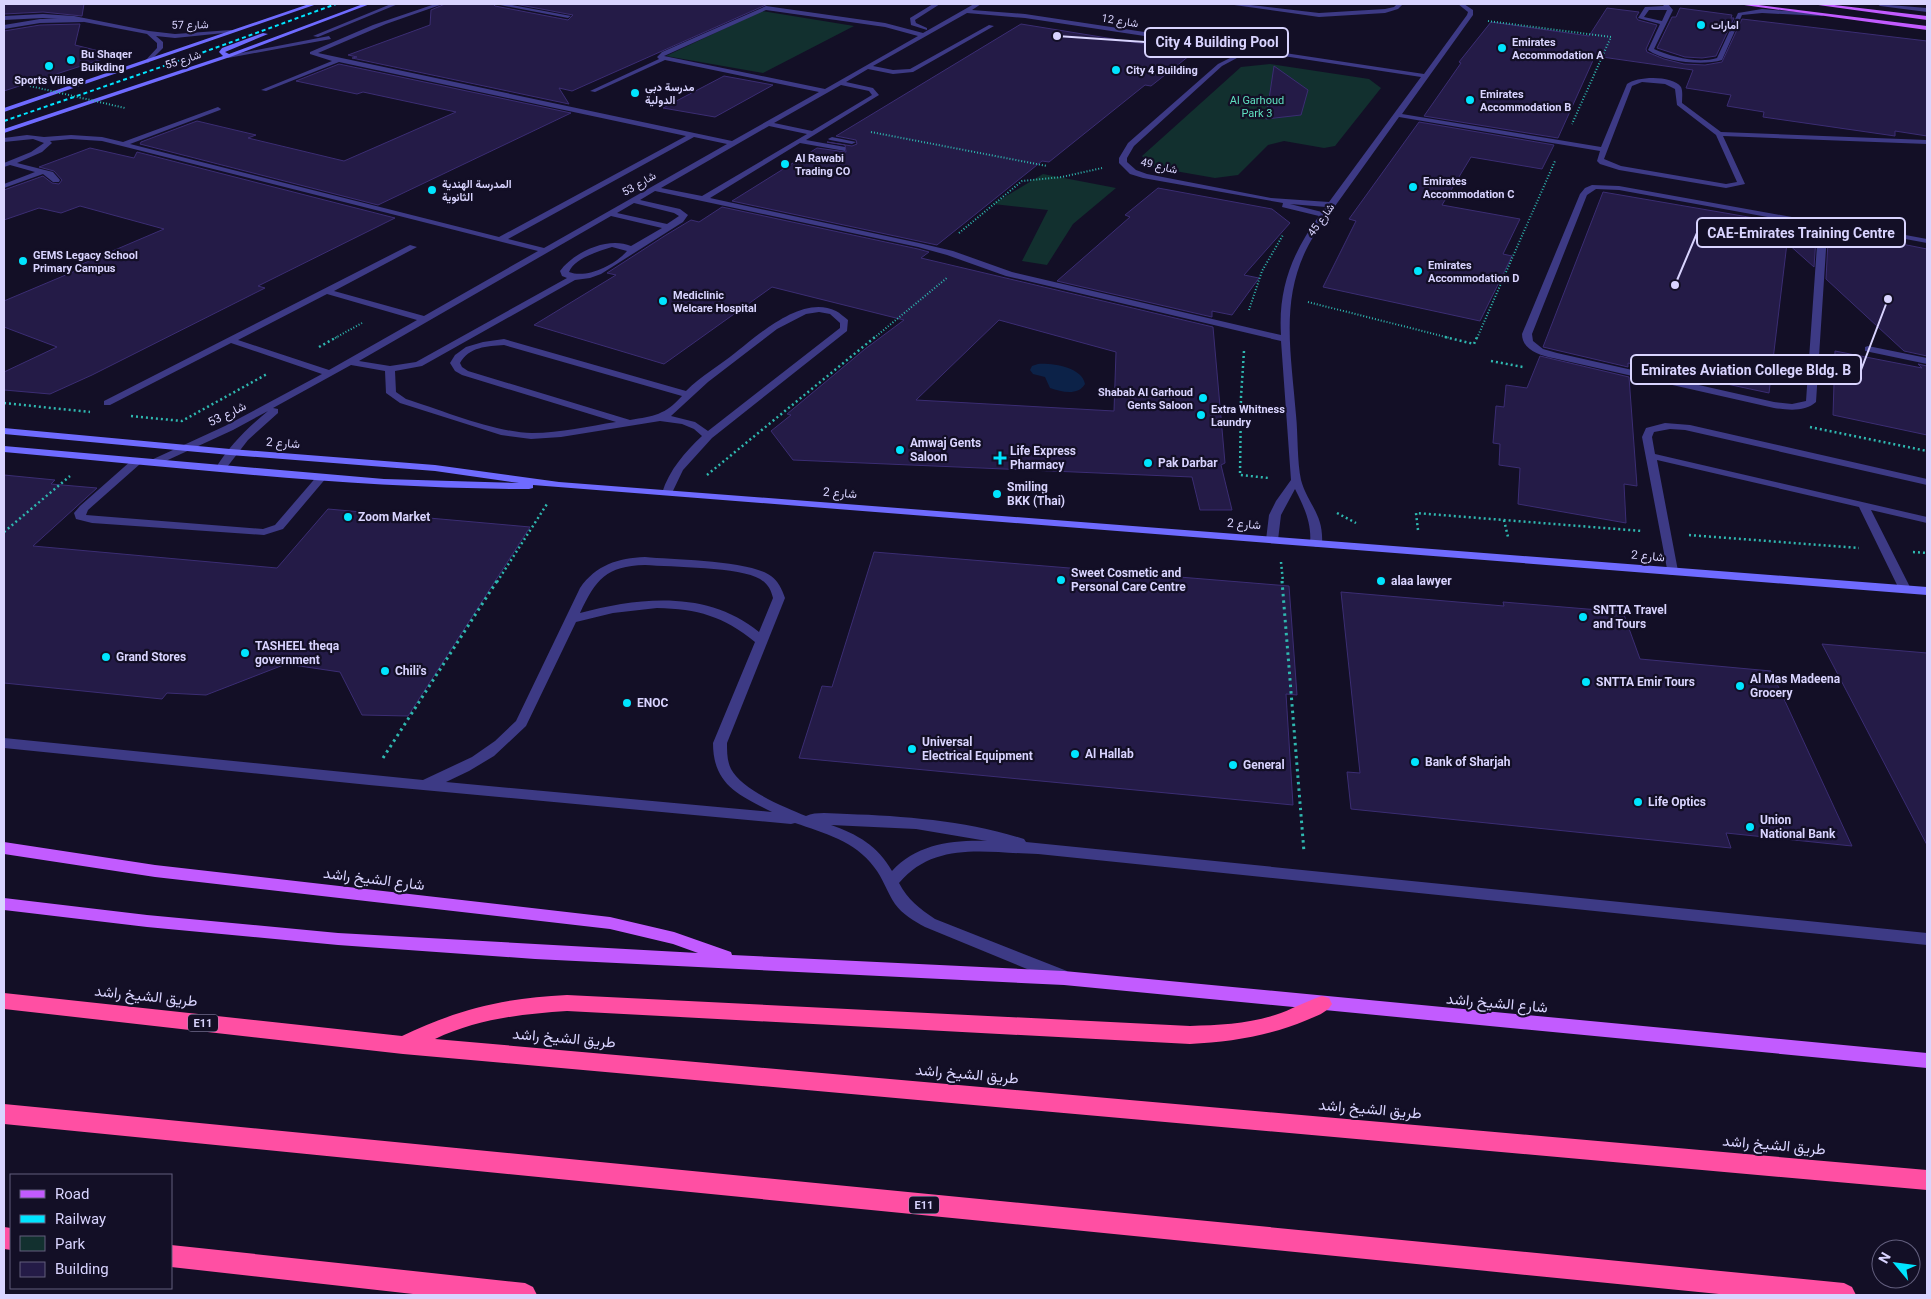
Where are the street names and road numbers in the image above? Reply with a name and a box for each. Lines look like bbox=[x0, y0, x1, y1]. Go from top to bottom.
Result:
street label: شارع 12 bbox=[1100, 12, 1140, 31]
street label: شارع 57 bbox=[171, 18, 209, 33]
street label: شارع 55 bbox=[163, 48, 203, 73]
street label: شارع 49 bbox=[1139, 155, 1179, 178]
street label: شارع 53 bbox=[620, 169, 659, 200]
street label: شارع 45 bbox=[1305, 201, 1338, 239]
street label: شارع 53 bbox=[206, 399, 249, 431]
street label: شارع 2 bbox=[265, 435, 300, 453]
street label: شارع 2 bbox=[822, 485, 857, 503]
street label: شارع 2 bbox=[1226, 516, 1261, 534]
street label: شارع 2 bbox=[1630, 548, 1665, 566]
street label: شارع الشيخ راشد bbox=[322, 864, 426, 896]
street label: طريق الشيخ راشد bbox=[93, 982, 199, 1012]
street label: شارع الشيخ راشد bbox=[1445, 990, 1549, 1018]
road number: E11 bbox=[188, 1014, 218, 1032]
street label: طريق الشيخ راشد bbox=[511, 1025, 617, 1053]
street label: طريق الشيخ راشد bbox=[914, 1061, 1020, 1089]
street label: طريق الشيخ راشد bbox=[1317, 1096, 1423, 1124]
street label: طريق الشيخ راشد bbox=[1721, 1132, 1827, 1160]
road number: E11 bbox=[909, 1196, 939, 1214]

